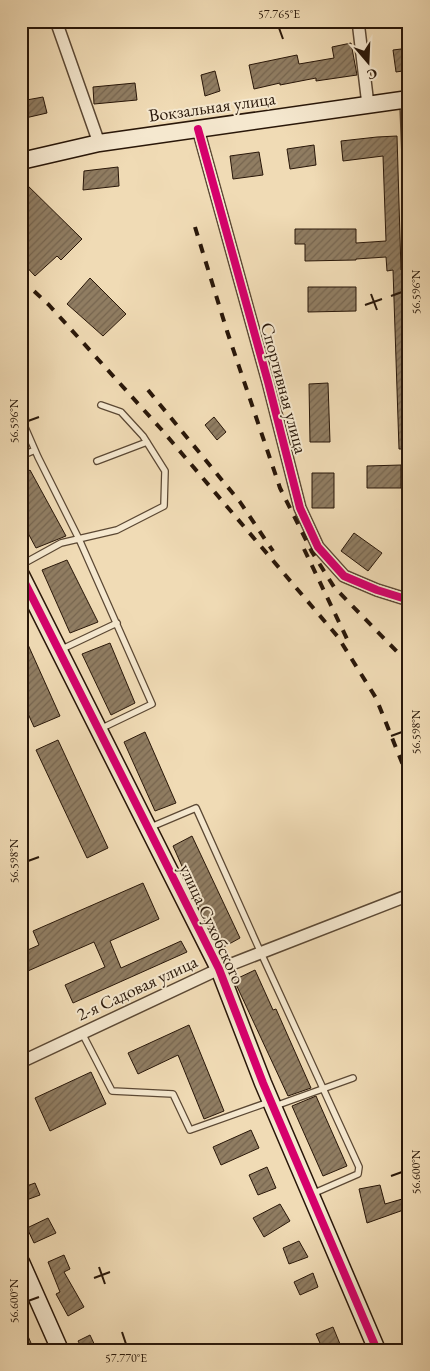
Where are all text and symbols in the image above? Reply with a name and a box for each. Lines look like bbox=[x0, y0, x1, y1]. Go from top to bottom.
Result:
text: 57.765°E bbox=[258, 6, 300, 22]
north arrow bbox=[342, 38, 392, 88]
text: С bbox=[365, 64, 380, 84]
street label: Вокзальная улица bbox=[147, 86, 278, 127]
text: 56.596°N bbox=[408, 269, 424, 314]
street label: Спортивная улица bbox=[256, 320, 313, 457]
text: 56.596°N bbox=[6, 398, 22, 443]
text: 56.598°N bbox=[408, 709, 424, 754]
text: 56.598°N bbox=[6, 838, 22, 883]
street label: улица Сухобского bbox=[174, 860, 250, 988]
street label: 2-я Садовая улица bbox=[73, 949, 202, 1026]
text: 56.600°N bbox=[408, 1149, 424, 1194]
text: 56.600°N bbox=[6, 1278, 22, 1323]
text: 57.770°E bbox=[105, 1350, 147, 1366]

